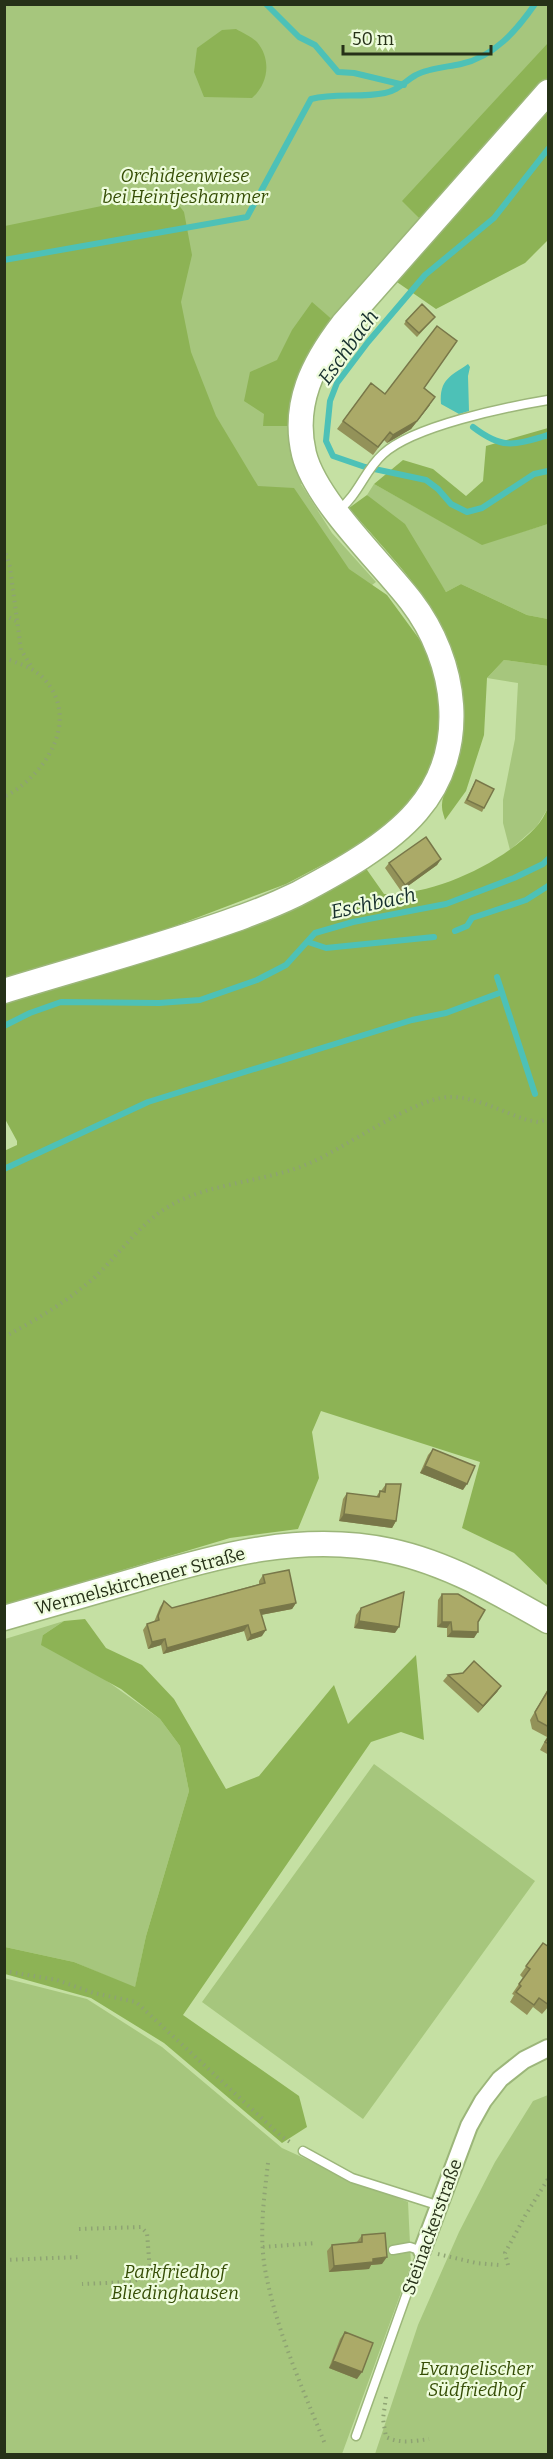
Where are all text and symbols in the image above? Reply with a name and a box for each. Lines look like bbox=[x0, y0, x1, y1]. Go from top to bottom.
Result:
scale bar bbox=[343, 18, 492, 56]
text: 50 m bbox=[352, 28, 394, 50]
park label: Orchideenwiese bei Heintjeshammer bbox=[102, 165, 269, 208]
water label: Eschbach bbox=[313, 305, 383, 389]
water label: Eschbach bbox=[328, 882, 418, 924]
street label: Wermelskirchener Straße bbox=[32, 1542, 248, 1620]
street label: Steinackerstraße bbox=[397, 2156, 467, 2298]
park label: Parkfriedhof Bliedinghausen bbox=[111, 2261, 239, 2304]
park label: Evangelischer Südfriedhof bbox=[419, 2358, 534, 2401]

